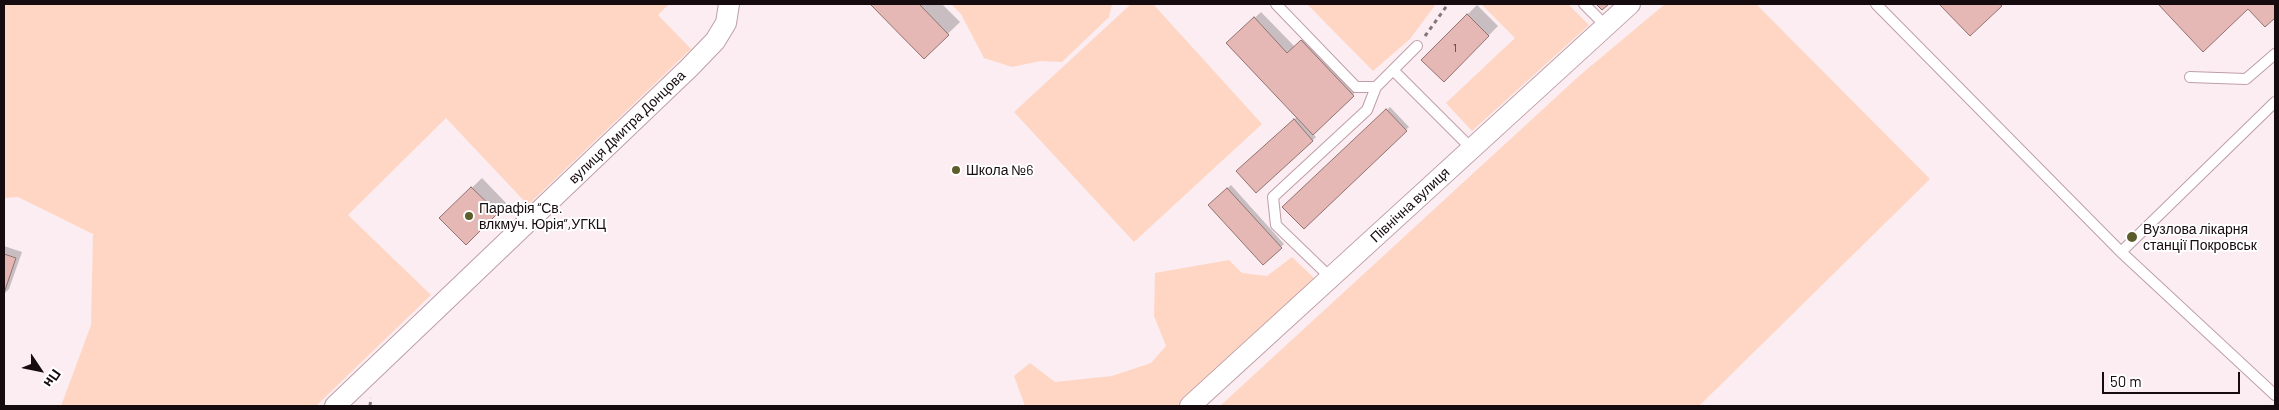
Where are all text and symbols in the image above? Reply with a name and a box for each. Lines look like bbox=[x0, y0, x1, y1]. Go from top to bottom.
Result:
house number: 1 bbox=[1453, 41, 1457, 55]
street label: вулиця Дмитра Донцова bbox=[565, 67, 689, 187]
place label: Школа №6 bbox=[966, 162, 1034, 178]
marker: Школа №6 bbox=[950, 164, 962, 176]
street label: Північна вулиця bbox=[1367, 164, 1453, 246]
place label: Парафія “Св. влкмуч. Юрія”,УГКЦ bbox=[479, 200, 606, 232]
marker: Парафія “Св. влкмуч. Юрія”,УГКЦ bbox=[463, 210, 475, 222]
place label: Вузлова лікарня станції Покровськ bbox=[2143, 221, 2257, 253]
marker: Вузлова лікарня станції Покровськ bbox=[2125, 230, 2139, 244]
north arrow bbox=[15, 345, 65, 395]
scale bar bbox=[2104, 362, 2242, 394]
text: Пн bbox=[41, 366, 65, 391]
text: 50 m bbox=[2110, 372, 2142, 390]

